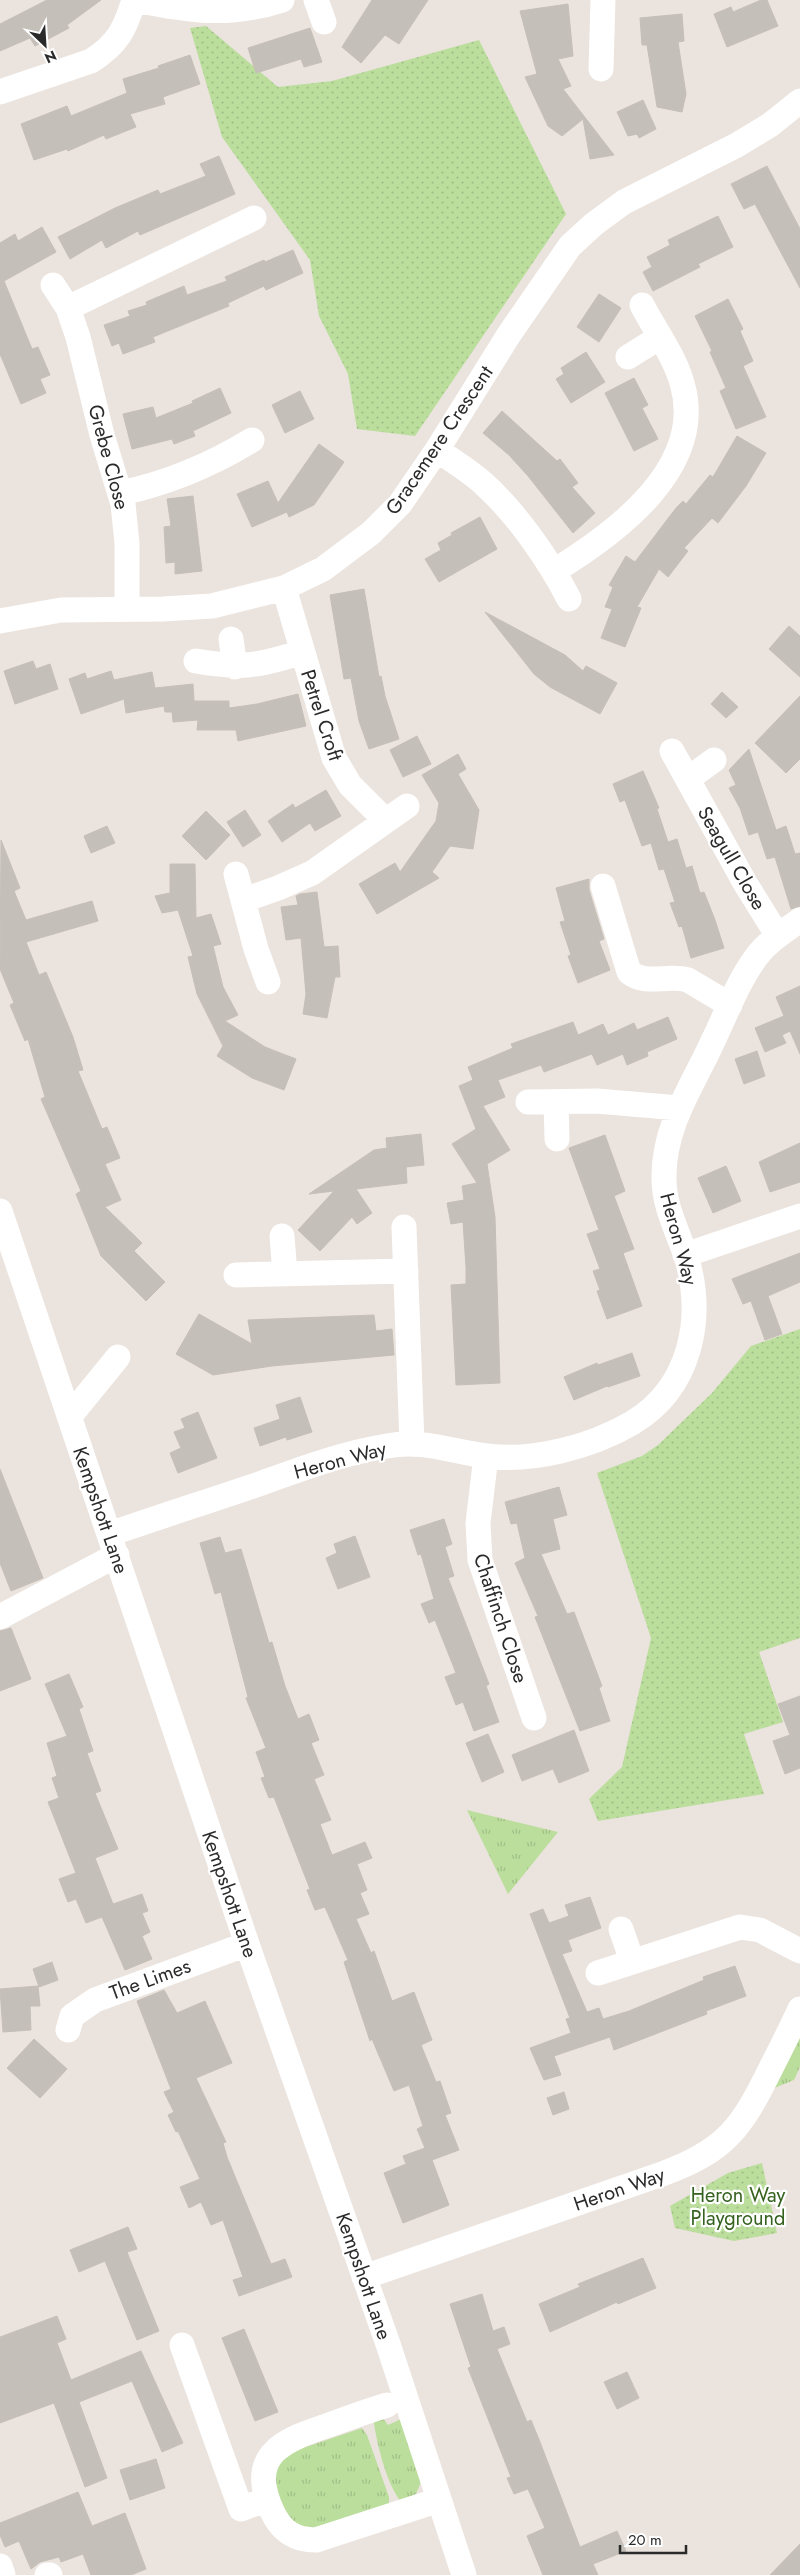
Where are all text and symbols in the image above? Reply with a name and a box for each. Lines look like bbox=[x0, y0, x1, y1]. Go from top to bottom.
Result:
north arrow bbox=[20, 20, 70, 70]
text: N bbox=[41, 45, 60, 68]
street label: Gracemere Crescent bbox=[379, 360, 500, 521]
street label: Grebe Close bbox=[81, 401, 136, 513]
street label: Petrel Croft bbox=[293, 666, 350, 765]
street label: Seagull Close bbox=[690, 801, 773, 916]
street label: Heron Way bbox=[652, 1190, 705, 1289]
street label: Heron Way bbox=[291, 1434, 390, 1487]
street label: Kempshott Lane bbox=[65, 1443, 136, 1578]
street label: Chaffinch Close bbox=[466, 1550, 535, 1687]
street label: Kempshott Lane bbox=[194, 1827, 265, 1962]
street label: The Limes bbox=[106, 1951, 195, 2008]
street label: Heron Way bbox=[570, 2160, 669, 2219]
park label: Heron Way Playground bbox=[691, 2181, 786, 2233]
street label: Kempshott Lane bbox=[328, 2209, 399, 2344]
scale bar bbox=[620, 2522, 686, 2554]
text: 20 m bbox=[628, 2529, 662, 2551]

